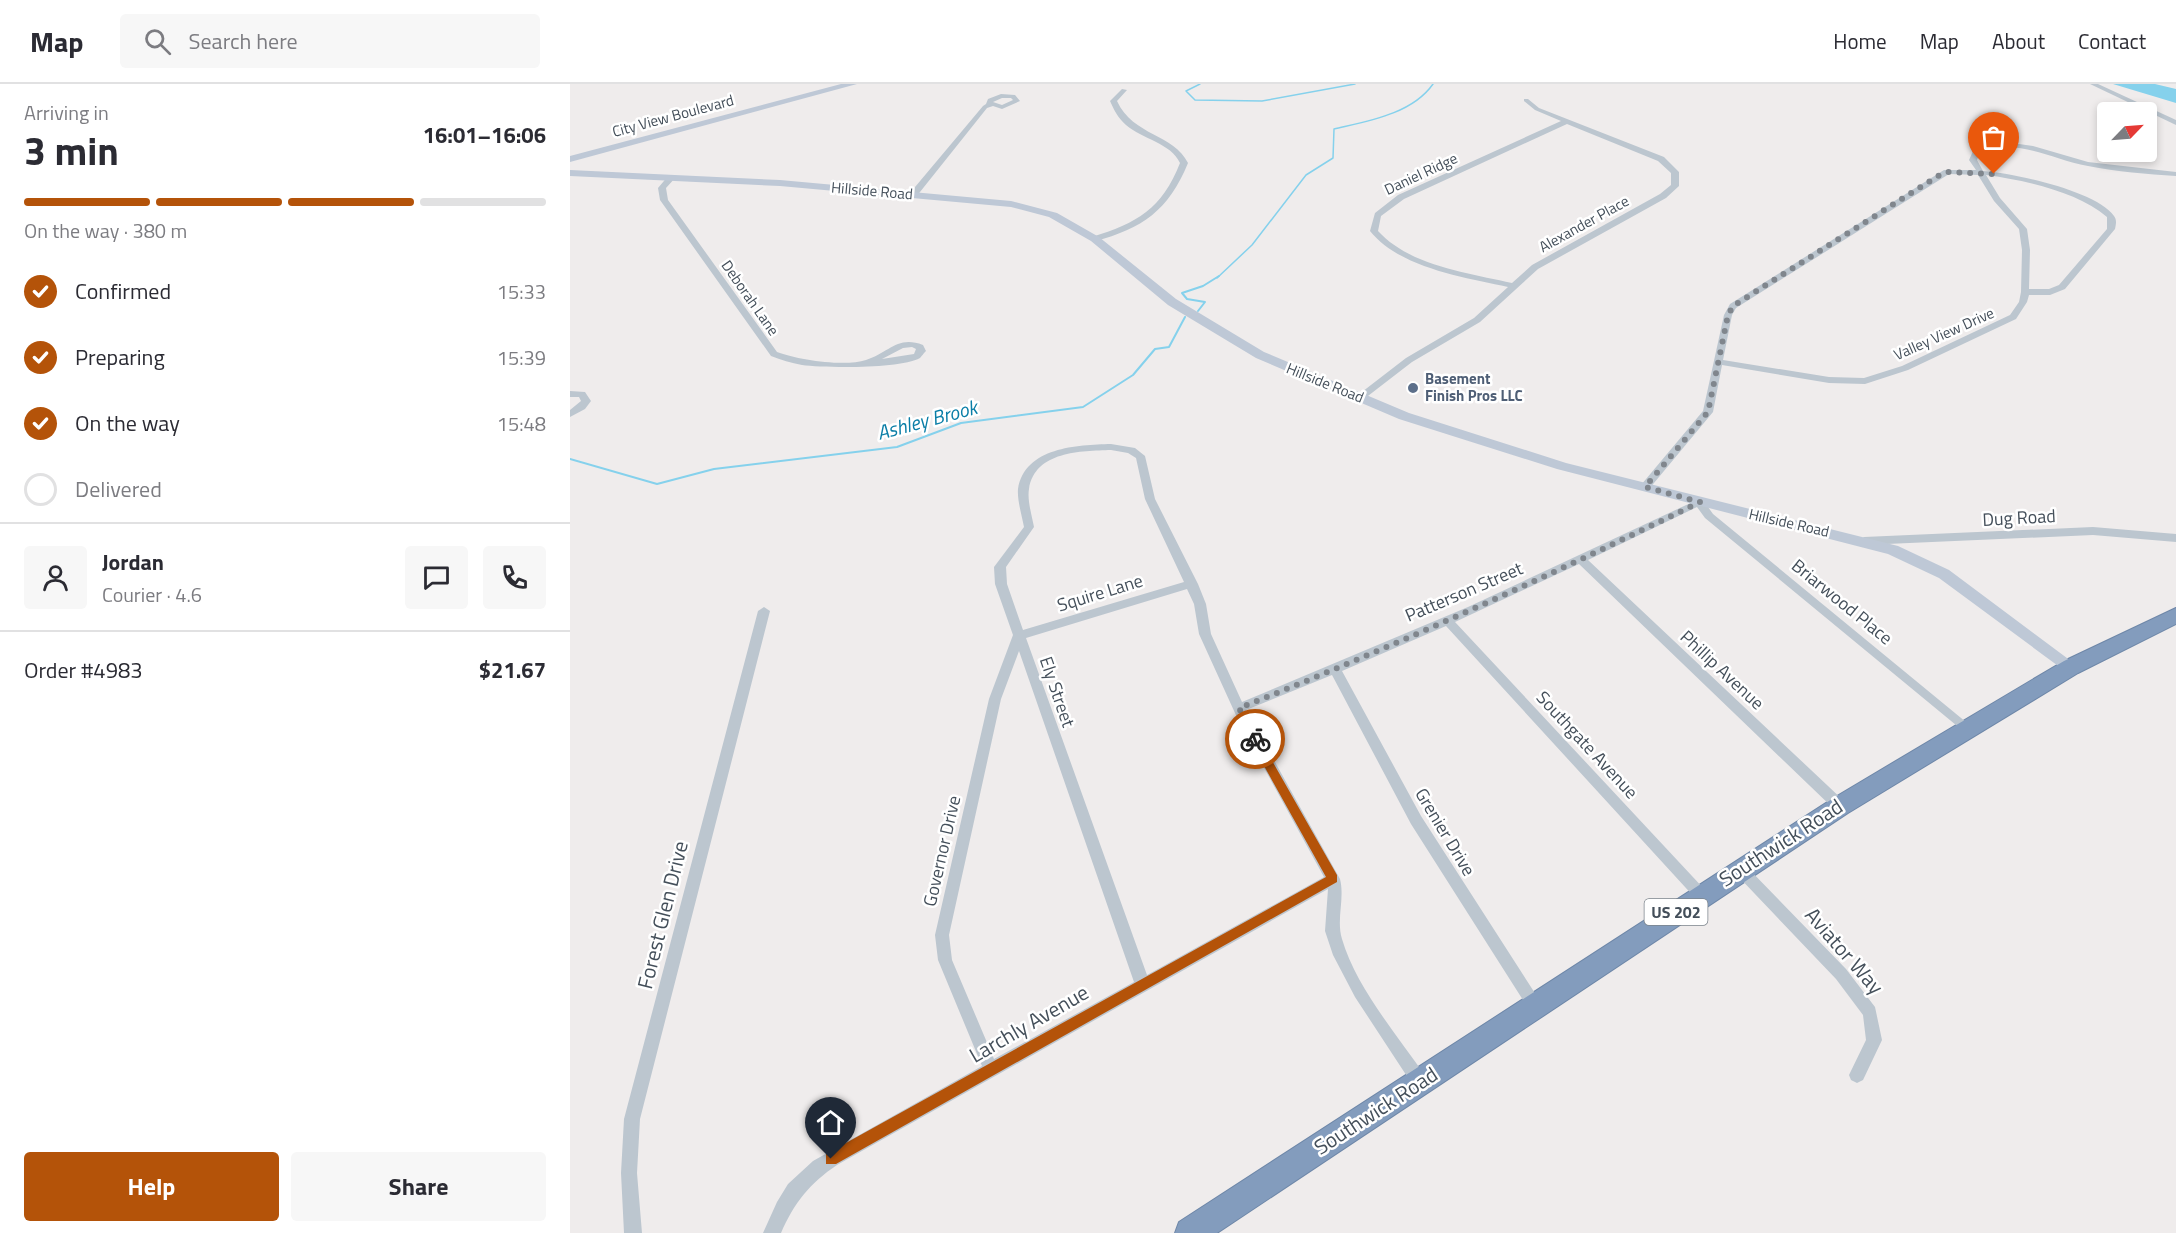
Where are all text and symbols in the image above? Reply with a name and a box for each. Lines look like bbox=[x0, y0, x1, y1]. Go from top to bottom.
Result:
search box bbox=[120, 14, 540, 68]
text: Map bbox=[30, 20, 84, 63]
text: Search here bbox=[189, 24, 298, 58]
icon: search bbox=[141, 25, 174, 58]
text: Home bbox=[1833, 25, 1887, 57]
text: Map bbox=[1920, 25, 1959, 57]
text: About bbox=[1992, 25, 2045, 57]
text: Contact bbox=[2078, 25, 2146, 57]
street label: City View Boulevard bbox=[609, 88, 736, 143]
text: Arriving in bbox=[24, 97, 109, 128]
north arrow bbox=[2097, 102, 2157, 162]
map controls bbox=[2097, 102, 2157, 162]
pin bbox=[1968, 112, 2019, 174]
text: 16:01–16:06 bbox=[423, 118, 546, 152]
text: 3 min bbox=[24, 121, 119, 180]
icon: bag bbox=[1977, 121, 2010, 154]
street label: Daniel Ridge bbox=[1380, 147, 1461, 201]
street label: Hillside Road bbox=[830, 175, 914, 206]
street label: Alexander Place bbox=[1534, 189, 1633, 258]
text: On the way · 380 m bbox=[24, 215, 187, 246]
street label: Deborah Lane bbox=[716, 255, 785, 340]
text: Confirmed bbox=[75, 274, 171, 308]
icon: check bbox=[24, 275, 57, 308]
text: 15:33 bbox=[497, 276, 546, 307]
street label: Valley View Drive bbox=[1890, 301, 1998, 366]
text: Preparing bbox=[75, 340, 165, 374]
icon: check bbox=[24, 341, 57, 374]
text: 15:39 bbox=[497, 342, 546, 373]
street label: Hillside Road bbox=[1283, 357, 1367, 409]
place label: Basement Finish Pros LLC bbox=[1425, 367, 1523, 407]
marker: Basement Finish Pros LLC bbox=[1406, 381, 1420, 395]
water label: Ashley Brook bbox=[873, 391, 983, 448]
text: On the way bbox=[75, 406, 180, 440]
icon: check bbox=[24, 407, 57, 440]
text: 15:48 bbox=[497, 408, 546, 439]
text: Delivered bbox=[75, 472, 162, 506]
street label: Hillside Road bbox=[1747, 502, 1832, 543]
street label: Dug Road bbox=[1982, 502, 2056, 533]
text: Jordan bbox=[102, 545, 164, 579]
button: person bbox=[24, 546, 87, 609]
button: chat bbox=[405, 546, 468, 609]
button: phone bbox=[483, 546, 546, 609]
street label: Briarwood Place bbox=[1786, 552, 1899, 651]
street label: Patterson Street bbox=[1401, 554, 1527, 628]
street label: Squire Lane bbox=[1054, 567, 1146, 618]
text: Courier · 4.6 bbox=[102, 579, 202, 610]
street label: Phillip Avenue bbox=[1674, 624, 1770, 716]
text: Order #4983 bbox=[24, 653, 143, 687]
text: $21.67 bbox=[479, 653, 546, 687]
street label: Ely Street bbox=[1033, 653, 1082, 731]
street label: Southgate Avenue bbox=[1530, 685, 1645, 805]
courier bbox=[1225, 709, 1285, 769]
icon: bike bbox=[1239, 723, 1272, 756]
street label: Grenier Drive bbox=[1408, 783, 1482, 881]
street label: Southwick Road bbox=[1712, 790, 1849, 894]
street label: Governor Drive bbox=[916, 793, 967, 909]
street label: Forest Glen Drive bbox=[628, 837, 696, 992]
road number: US 202 bbox=[1644, 899, 1708, 925]
street label: Aviator Way bbox=[1798, 900, 1892, 1001]
street label: Larchly Avenue bbox=[963, 976, 1094, 1070]
street label: Southwick Road bbox=[1307, 1058, 1444, 1162]
pin bbox=[805, 1097, 856, 1159]
icon: home bbox=[814, 1106, 847, 1139]
button: Help bbox=[24, 1152, 279, 1221]
button: Share bbox=[291, 1152, 546, 1221]

